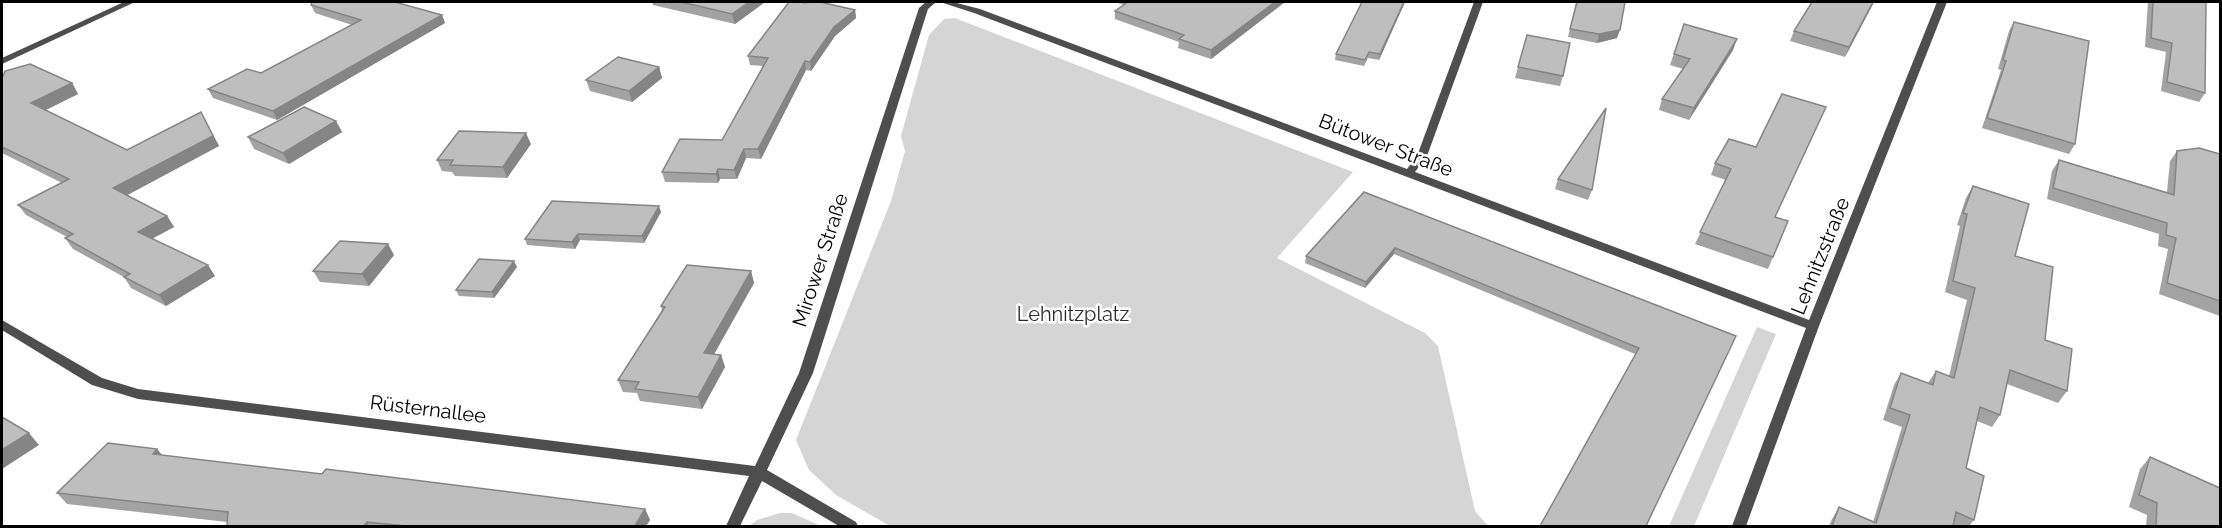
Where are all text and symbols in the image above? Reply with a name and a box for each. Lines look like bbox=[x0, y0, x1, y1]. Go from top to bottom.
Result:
street label: Bütower Straße bbox=[1315, 108, 1457, 182]
street label: Mirower Straße bbox=[787, 190, 853, 330]
street label: Lehnitzstraße bbox=[1786, 194, 1855, 318]
park label: Lehnitzplatz bbox=[1017, 302, 1129, 326]
street label: Rüsternallee bbox=[369, 390, 488, 428]

